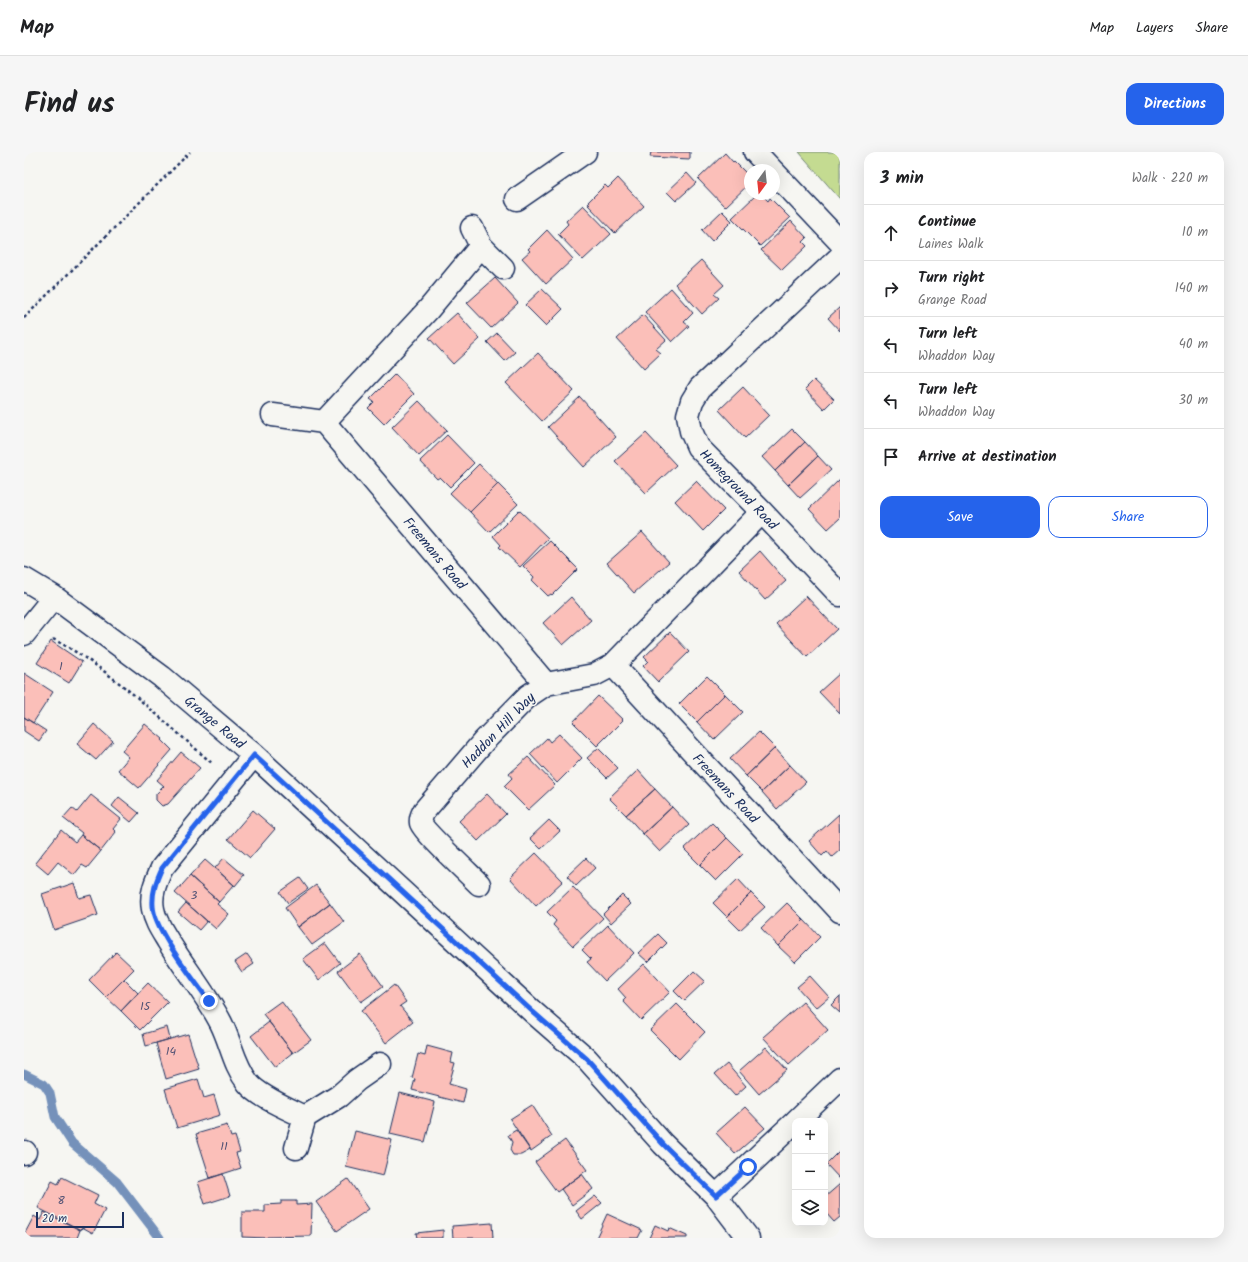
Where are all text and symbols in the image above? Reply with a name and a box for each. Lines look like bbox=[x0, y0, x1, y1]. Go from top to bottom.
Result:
text: Map bbox=[20, 13, 54, 43]
text: Map bbox=[1090, 17, 1114, 39]
text: Layers bbox=[1136, 17, 1174, 39]
text: Share bbox=[1196, 17, 1228, 39]
text: Find us bbox=[24, 82, 115, 127]
button: Directions bbox=[1126, 83, 1224, 125]
north arrow bbox=[744, 164, 780, 200]
text: 3 min bbox=[880, 165, 924, 192]
text: Walk · 220 m bbox=[1132, 168, 1208, 189]
text: Continue bbox=[918, 210, 976, 234]
icon: ahead bbox=[880, 222, 902, 244]
text: 10 m bbox=[1182, 222, 1208, 243]
text: Laines Walk bbox=[918, 234, 983, 255]
text: Turn right bbox=[918, 266, 985, 290]
icon: right bbox=[880, 278, 902, 300]
text: 140 m bbox=[1175, 278, 1208, 299]
text: Grange Road bbox=[918, 290, 987, 311]
text: Turn left bbox=[918, 322, 978, 346]
icon: left bbox=[880, 334, 902, 356]
text: 40 m bbox=[1179, 334, 1208, 355]
text: Whaddon Way bbox=[918, 346, 995, 367]
text: Turn left bbox=[918, 378, 978, 402]
icon: left bbox=[880, 390, 902, 412]
text: 30 m bbox=[1179, 390, 1208, 411]
text: Whaddon Way bbox=[918, 402, 995, 423]
street label: Homeground Road bbox=[694, 444, 784, 536]
text: Arrive at destination bbox=[918, 445, 1057, 469]
icon: arrive bbox=[880, 446, 902, 468]
button: Save bbox=[880, 496, 1040, 538]
button: Share bbox=[1048, 496, 1208, 538]
street label: Freemans Road bbox=[397, 512, 472, 596]
house number: 1 bbox=[59, 657, 63, 676]
street label: Haddon Hill Way bbox=[457, 687, 541, 774]
street label: Grange Road bbox=[179, 691, 250, 756]
street label: Freemans Road bbox=[687, 748, 764, 830]
house number: 3 bbox=[191, 886, 198, 905]
route end bbox=[200, 992, 218, 1010]
house number: 15 bbox=[140, 997, 152, 1016]
house number: 14 bbox=[166, 1042, 177, 1061]
map controls bbox=[792, 1118, 828, 1226]
button: + bbox=[792, 1118, 828, 1154]
house number: 11 bbox=[220, 1137, 228, 1156]
button: − bbox=[792, 1154, 828, 1190]
route start bbox=[739, 1158, 757, 1176]
button: layers bbox=[792, 1190, 828, 1226]
house number: 8 bbox=[57, 1191, 65, 1210]
scale bar bbox=[36, 1210, 124, 1229]
text: 20 m bbox=[42, 1210, 67, 1228]

